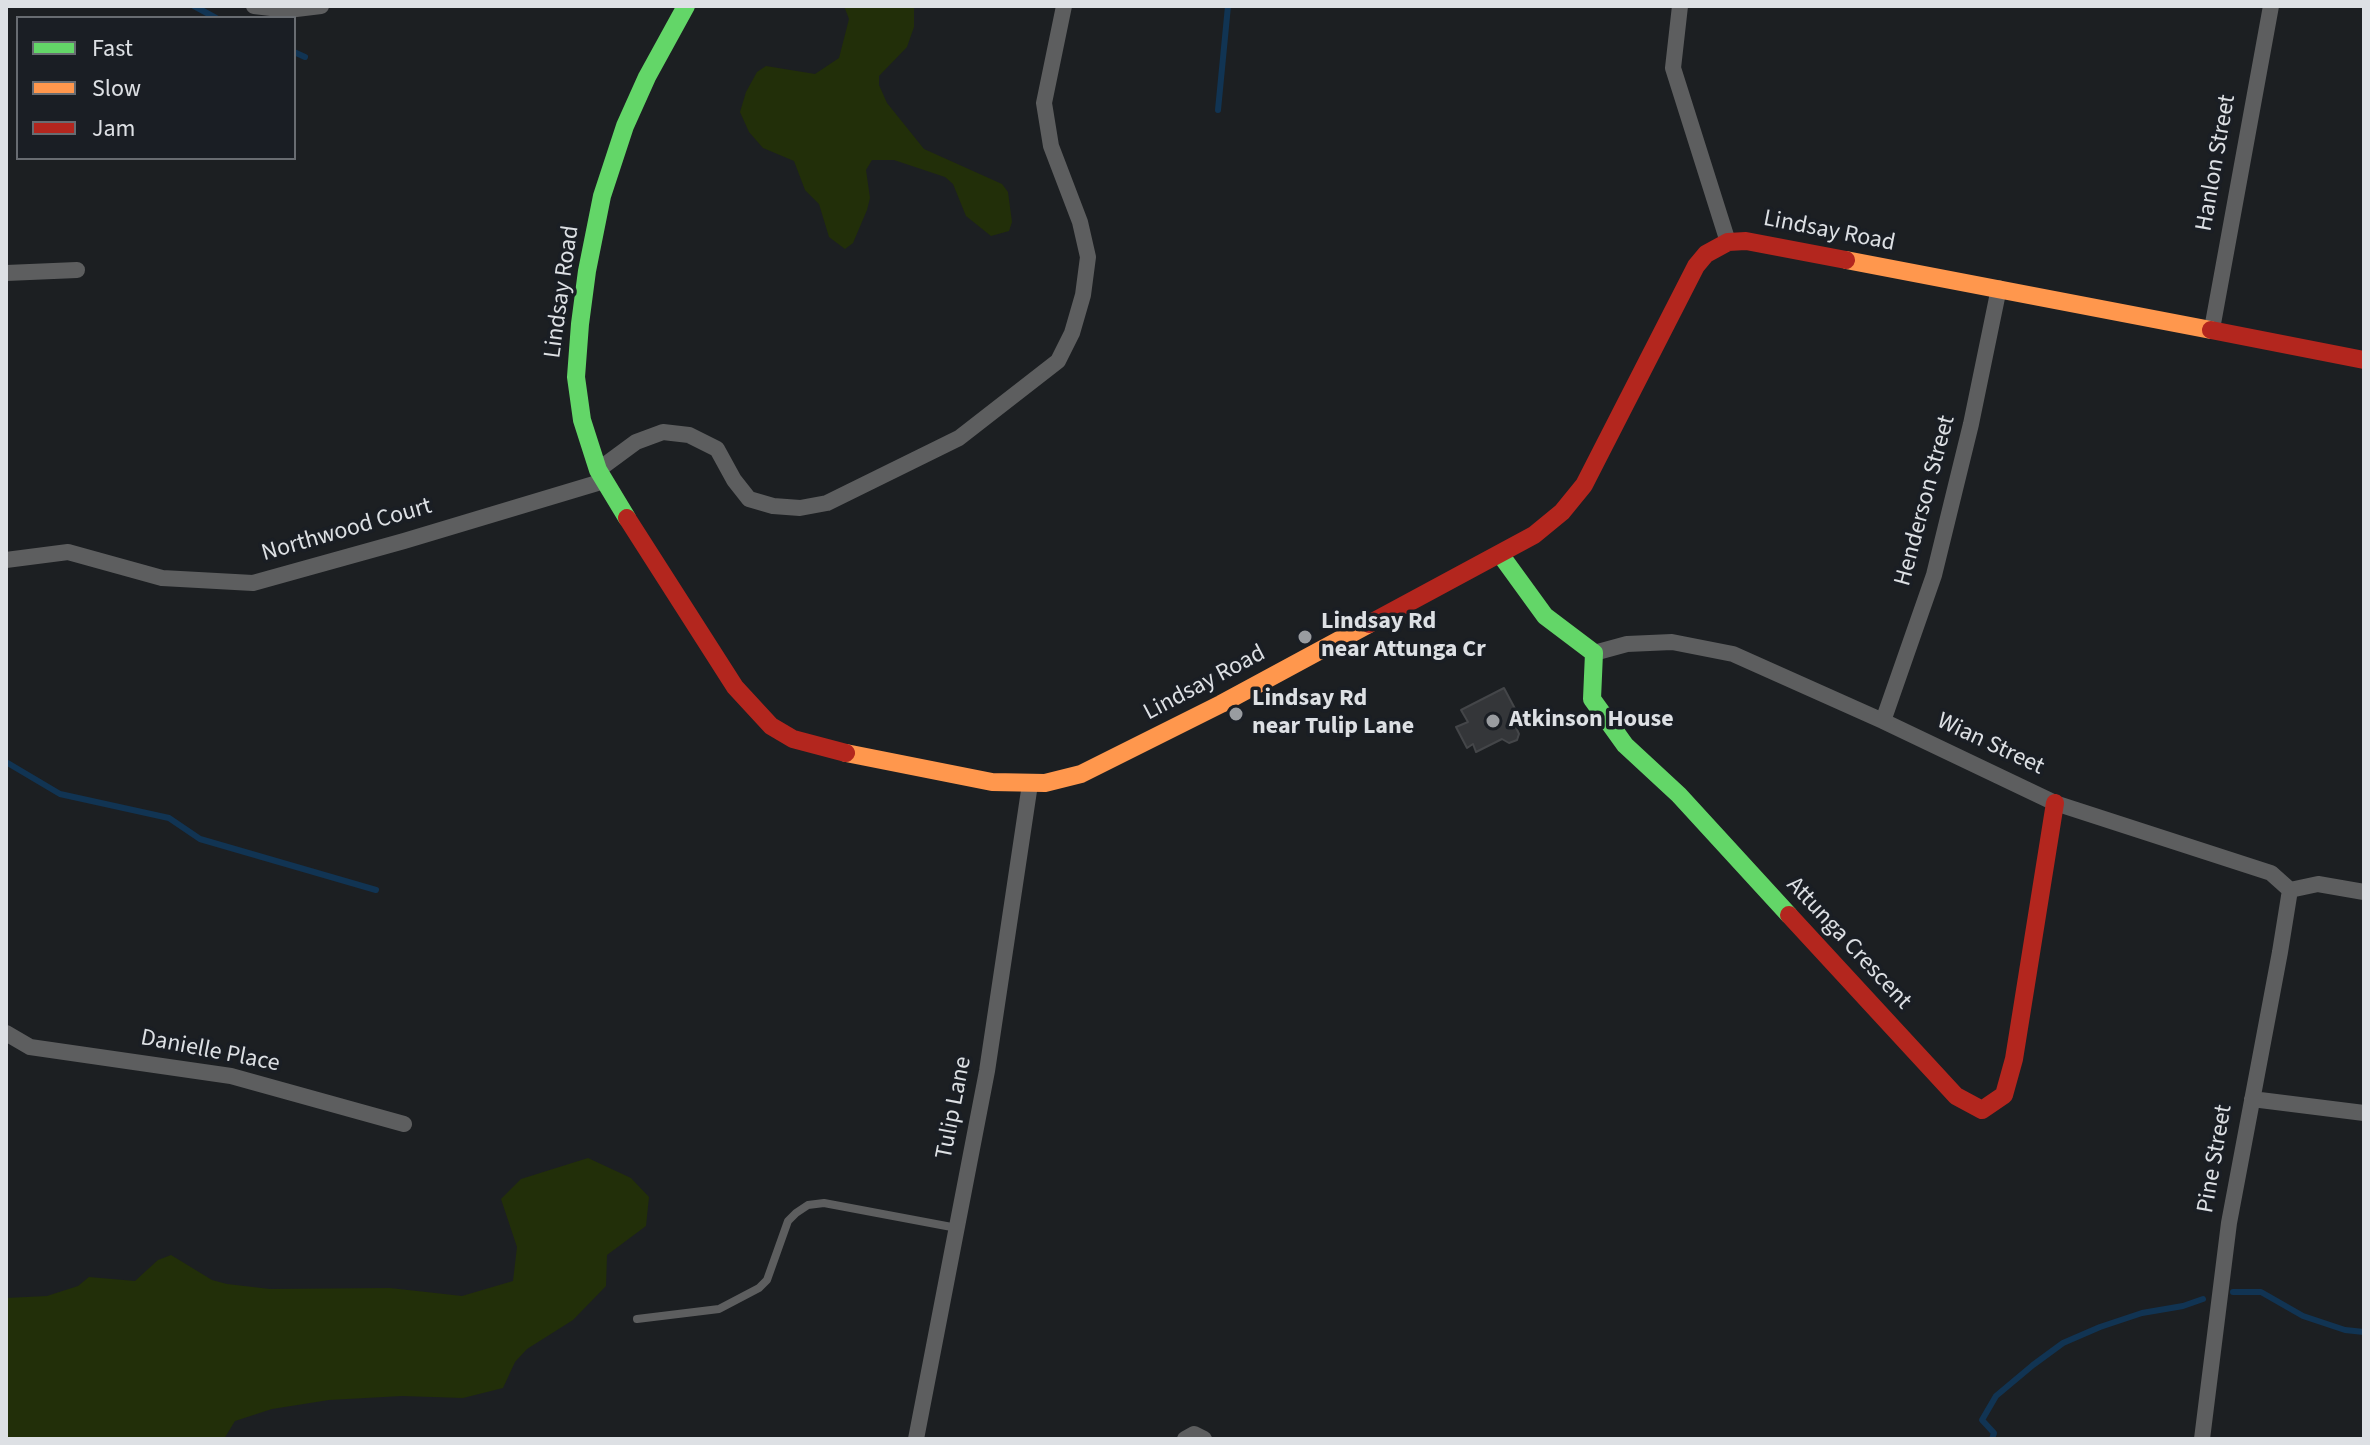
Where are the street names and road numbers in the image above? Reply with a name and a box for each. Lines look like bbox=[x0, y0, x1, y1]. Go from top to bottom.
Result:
street label: Hanlon Street bbox=[2191, 93, 2243, 233]
street label: Lindsay Road bbox=[1761, 205, 1897, 259]
street label: Lindsay Road bbox=[539, 224, 587, 360]
street label: Henderson Street bbox=[1889, 413, 1963, 589]
street label: Northwood Court bbox=[259, 493, 435, 569]
street label: Lindsay Road bbox=[1139, 640, 1271, 728]
street label: Wian Street bbox=[1932, 708, 2048, 782]
street label: Attunga Crescent bbox=[1779, 872, 1917, 1016]
street label: Danielle Place bbox=[138, 1024, 282, 1080]
street label: Tulip Lane bbox=[931, 1054, 979, 1162]
street label: Pine Street bbox=[2192, 1103, 2240, 1215]

